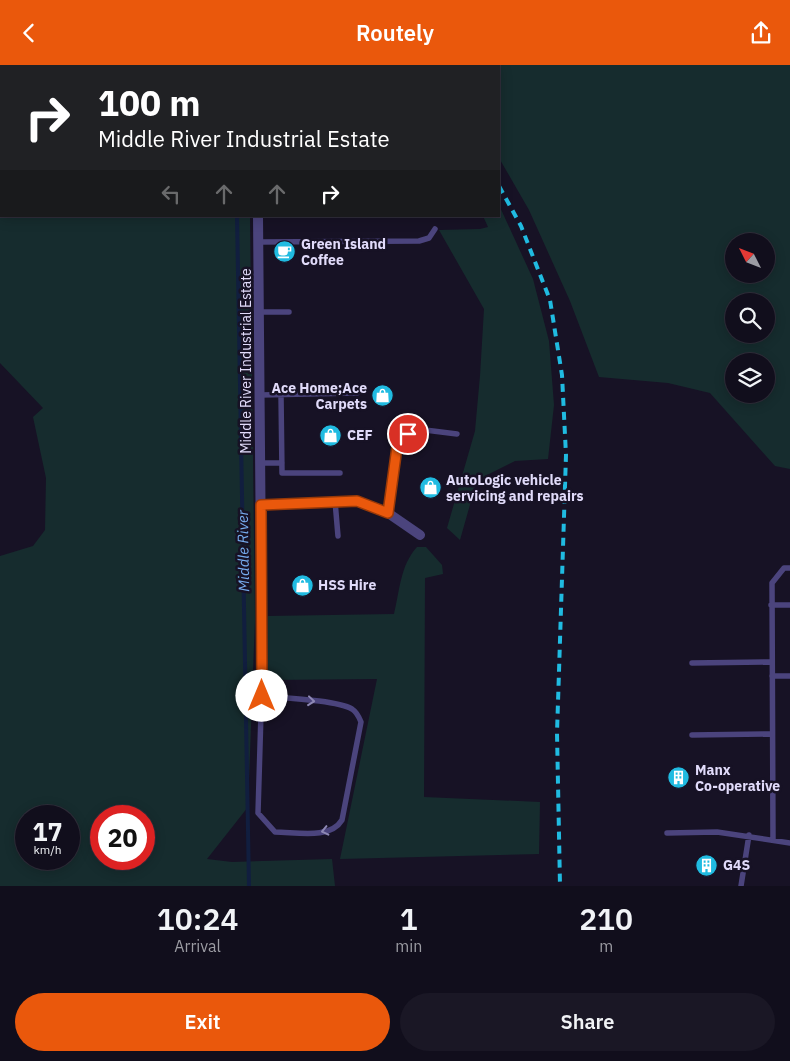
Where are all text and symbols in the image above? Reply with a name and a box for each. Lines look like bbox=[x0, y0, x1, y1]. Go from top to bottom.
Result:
text: Routely bbox=[356, 18, 434, 47]
icon: back bbox=[15, 19, 43, 47]
icon: share bbox=[747, 19, 775, 47]
text: 100 m bbox=[98, 80, 201, 126]
icon: right bbox=[15, 85, 80, 150]
text: Middle River Industrial Estate bbox=[98, 124, 390, 153]
icon: left bbox=[157, 180, 185, 208]
icon: ahead bbox=[210, 180, 238, 208]
icon: ahead bbox=[263, 180, 291, 208]
icon: right bbox=[316, 180, 344, 208]
north arrow bbox=[725, 233, 775, 283]
map controls bbox=[725, 233, 775, 403]
place label: Green Island Coffee bbox=[301, 235, 386, 269]
cafe icon: Green Island Coffee bbox=[273, 240, 297, 264]
street label: Middle River Industrial Estate bbox=[237, 268, 255, 454]
button: search bbox=[725, 293, 775, 343]
button: layers bbox=[725, 353, 775, 403]
place label: Ace Home;Ace Carpets bbox=[271, 379, 367, 413]
shop icon: Ace Home;Ace Carpets bbox=[371, 384, 395, 408]
pin bbox=[387, 413, 429, 455]
icon: arrive bbox=[394, 420, 422, 448]
shop icon: CEF bbox=[319, 423, 343, 447]
place label: CEF bbox=[347, 426, 373, 444]
place label: AutoLogic vehicle servicing and repairs bbox=[446, 471, 584, 505]
shop icon: AutoLogic vehicle servicing and repairs bbox=[418, 476, 442, 500]
water label: Middle River bbox=[233, 509, 253, 592]
shop icon: HSS Hire bbox=[290, 573, 314, 597]
place label: HSS Hire bbox=[318, 576, 376, 594]
position arrow bbox=[235, 669, 287, 721]
one-way arrow bbox=[307, 695, 315, 706]
place label: Manx Co-operative bbox=[695, 761, 780, 795]
building icon: Manx Co-operative bbox=[667, 766, 691, 790]
speed limit sign: 20 bbox=[90, 805, 155, 870]
text: 17 bbox=[32, 815, 63, 848]
one-way arrow bbox=[321, 825, 330, 836]
text: km/h bbox=[33, 842, 62, 857]
building icon: G4S bbox=[695, 853, 719, 877]
place label: G4S bbox=[723, 856, 750, 874]
text: 10:24 bbox=[157, 899, 238, 938]
text: 1 bbox=[400, 899, 418, 938]
text: 210 bbox=[579, 899, 633, 938]
text: Arrival bbox=[174, 936, 221, 956]
text: min bbox=[395, 936, 422, 956]
text: m bbox=[599, 936, 613, 956]
button: Exit bbox=[15, 993, 390, 1051]
button: Share bbox=[400, 993, 775, 1051]

